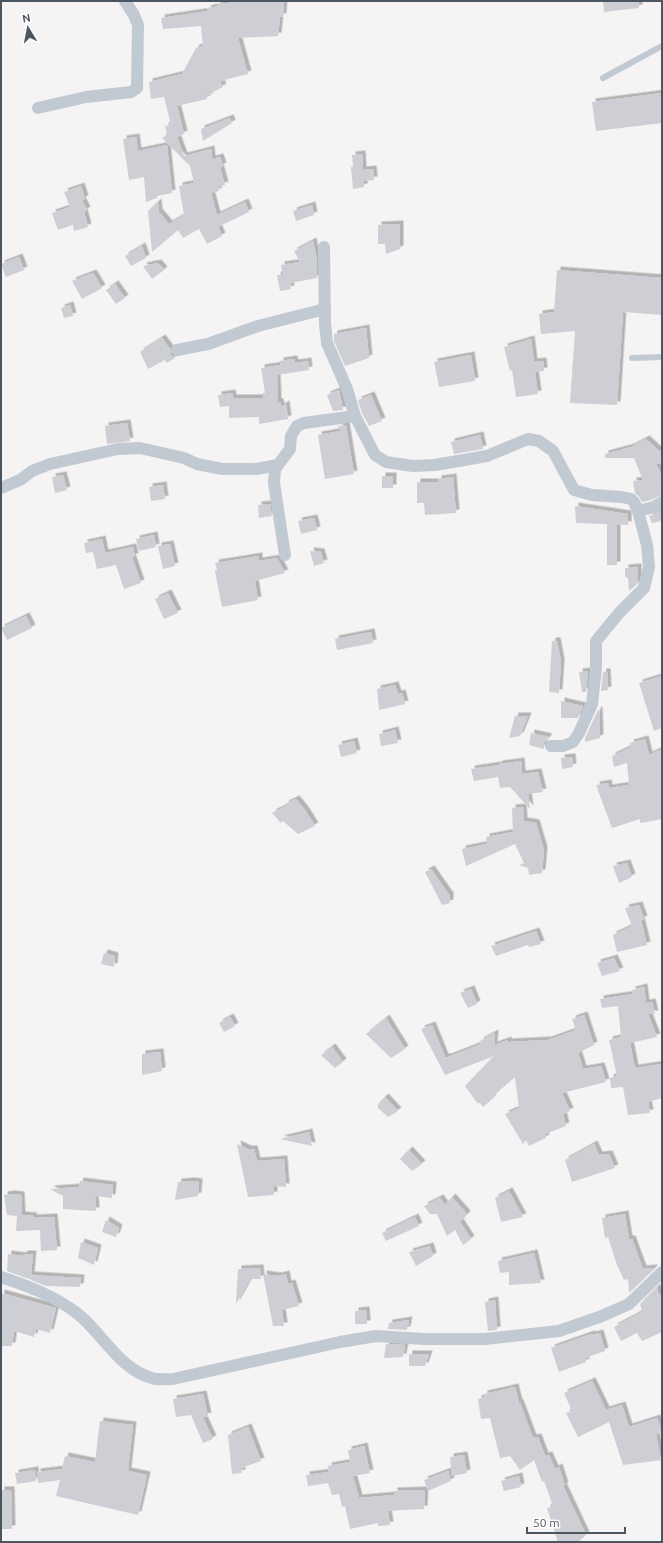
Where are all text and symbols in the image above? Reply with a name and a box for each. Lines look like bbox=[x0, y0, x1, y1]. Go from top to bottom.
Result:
north arrow bbox=[8, 8, 48, 48]
text: N bbox=[21, 12, 31, 25]
scale bar bbox=[527, 1509, 625, 1535]
text: 50 m bbox=[533, 1516, 560, 1529]

